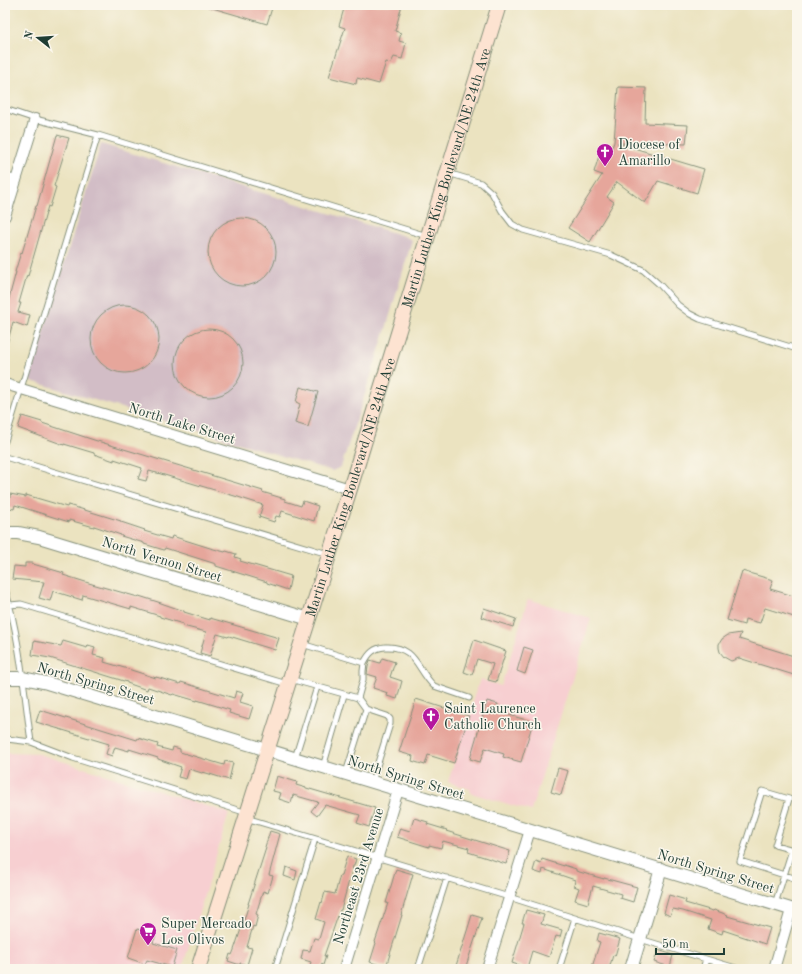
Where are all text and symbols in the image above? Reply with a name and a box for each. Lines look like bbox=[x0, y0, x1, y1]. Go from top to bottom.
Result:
north arrow bbox=[18, 18, 58, 58]
text: N bbox=[23, 29, 37, 41]
street label: Martin Luther King Boulevard/NE 24th Ave bbox=[400, 47, 493, 310]
place label: Diocese of Amarillo bbox=[618, 138, 682, 168]
church icon: Diocese of Amarillo bbox=[595, 142, 615, 167]
street label: Martin Luther King Boulevard/NE 24th Ave bbox=[304, 356, 398, 619]
street label: North Lake Street bbox=[127, 401, 237, 447]
street label: North Vernon Street bbox=[100, 535, 223, 585]
street label: North Spring Street bbox=[35, 660, 156, 707]
place label: Saint Laurence Catholic Church bbox=[444, 702, 542, 732]
church icon: Saint Laurence Catholic Church bbox=[421, 706, 441, 731]
street label: North Spring Street bbox=[346, 754, 466, 802]
street label: Northeast 23rd Avenue bbox=[332, 806, 386, 946]
street label: North Spring Street bbox=[656, 848, 776, 896]
place label: Super Mercado Los Olivos bbox=[161, 917, 252, 947]
supermarket icon: Super Mercado Los Olivos bbox=[138, 921, 158, 946]
scale bar bbox=[656, 930, 724, 956]
text: 50 m bbox=[662, 938, 689, 951]

